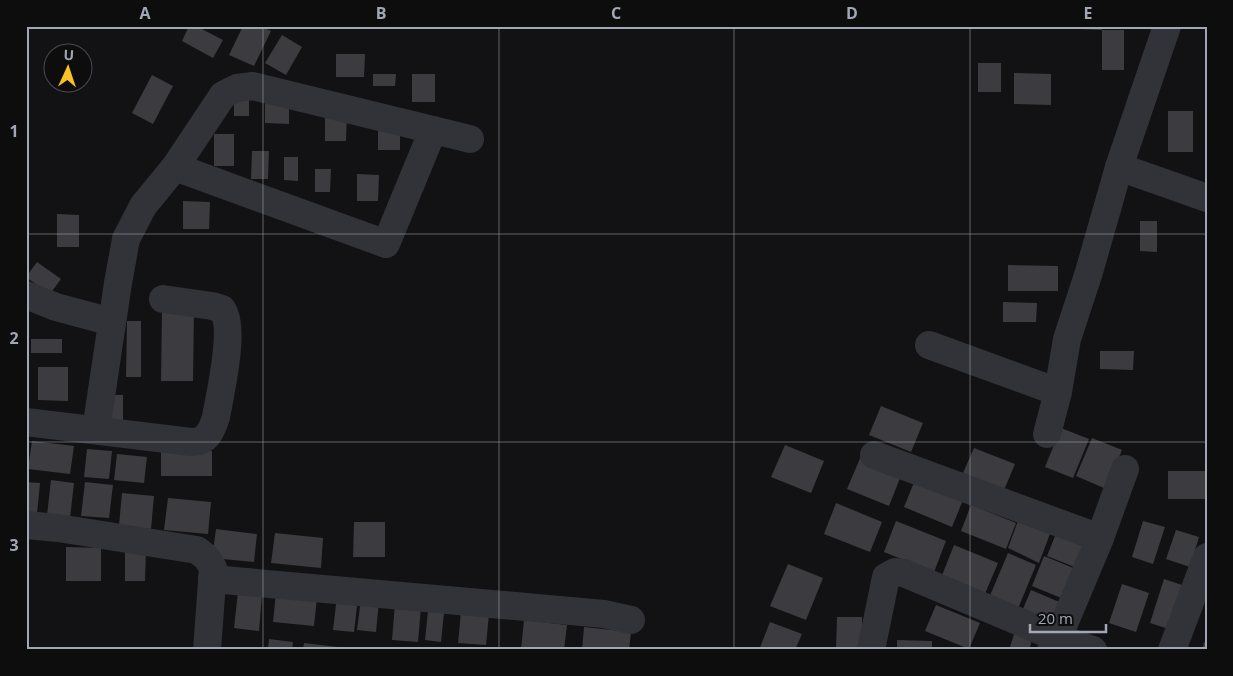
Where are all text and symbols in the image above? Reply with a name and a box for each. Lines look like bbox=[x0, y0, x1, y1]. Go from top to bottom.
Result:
text: A bbox=[139, 2, 151, 24]
text: B bbox=[376, 2, 386, 24]
text: C bbox=[611, 2, 621, 24]
text: D bbox=[846, 2, 858, 24]
text: E bbox=[1084, 2, 1093, 24]
north arrow bbox=[42, 42, 92, 92]
text: U bbox=[63, 45, 74, 64]
text: 1 bbox=[9, 120, 19, 142]
text: 2 bbox=[9, 327, 19, 349]
text: 3 bbox=[9, 534, 19, 556]
scale bar bbox=[1030, 601, 1107, 633]
text: 20 m bbox=[1038, 608, 1073, 628]

